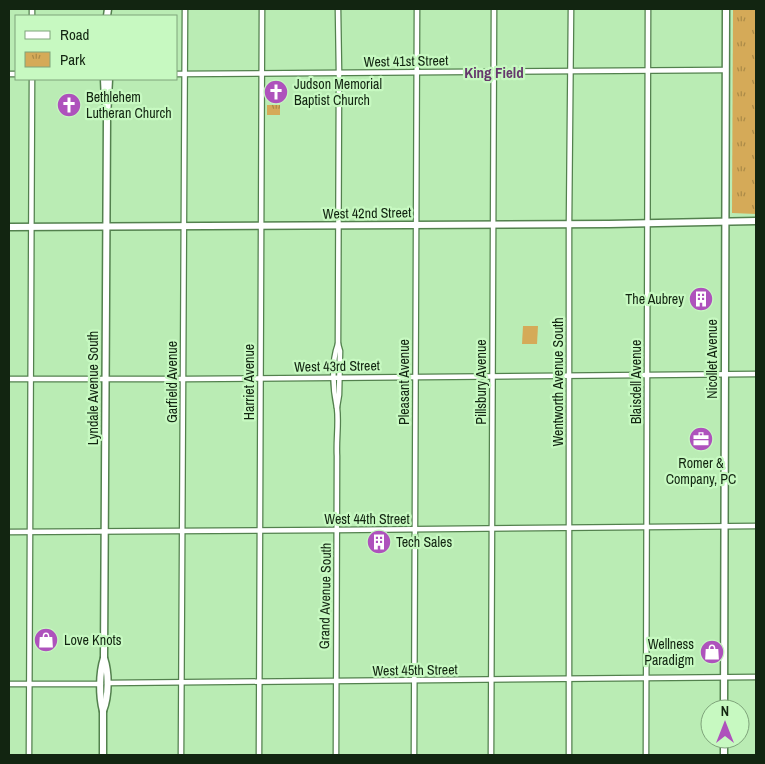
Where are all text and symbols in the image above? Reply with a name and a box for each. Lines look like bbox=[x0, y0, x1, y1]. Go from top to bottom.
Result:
legend bbox=[15, 15, 178, 80]
text: Road bbox=[60, 24, 89, 45]
text: Park bbox=[60, 49, 86, 70]
street label: West 41st Street bbox=[364, 51, 448, 71]
district label: King Field bbox=[464, 62, 524, 83]
place label: Judson Memorial Baptist Church bbox=[294, 75, 382, 109]
church icon: Judson Memorial Baptist Church bbox=[263, 79, 289, 105]
place label: Bethlehem Lutheran Church bbox=[86, 88, 172, 122]
church icon: Bethlehem Lutheran Church bbox=[56, 92, 82, 118]
street label: West 42nd Street bbox=[323, 203, 411, 223]
building icon: The Aubrey bbox=[688, 286, 714, 312]
place label: The Aubrey bbox=[625, 290, 684, 308]
street label: Wentworth Avenue South bbox=[549, 317, 567, 447]
street label: Nicollet Avenue bbox=[703, 319, 721, 399]
street label: Lyndale Avenue South bbox=[84, 331, 102, 445]
street label: Pleasant Avenue bbox=[395, 339, 413, 425]
street label: Pillsbury Avenue bbox=[472, 339, 490, 425]
street label: Blaisdell Avenue bbox=[627, 340, 645, 424]
street label: Garfield Avenue bbox=[163, 341, 181, 423]
street label: Harriet Avenue bbox=[240, 344, 258, 420]
street label: West 43rd Street bbox=[294, 356, 380, 376]
office icon: Romer & Company, PC bbox=[688, 426, 714, 452]
place label: Romer & Company, PC bbox=[666, 454, 736, 488]
street label: West 44th Street bbox=[324, 510, 410, 528]
building icon: Tech Sales bbox=[366, 529, 392, 555]
place label: Tech Sales bbox=[396, 533, 452, 551]
street label: Grand Avenue South bbox=[315, 543, 335, 649]
shop icon: Love Knots bbox=[33, 627, 59, 653]
place label: Love Knots bbox=[64, 631, 122, 649]
place label: Wellness Paradigm bbox=[644, 635, 694, 669]
shop icon: Wellness Paradigm bbox=[699, 639, 725, 665]
street label: West 45th Street bbox=[372, 660, 458, 680]
north arrow bbox=[700, 699, 750, 749]
text: N bbox=[721, 702, 729, 720]

